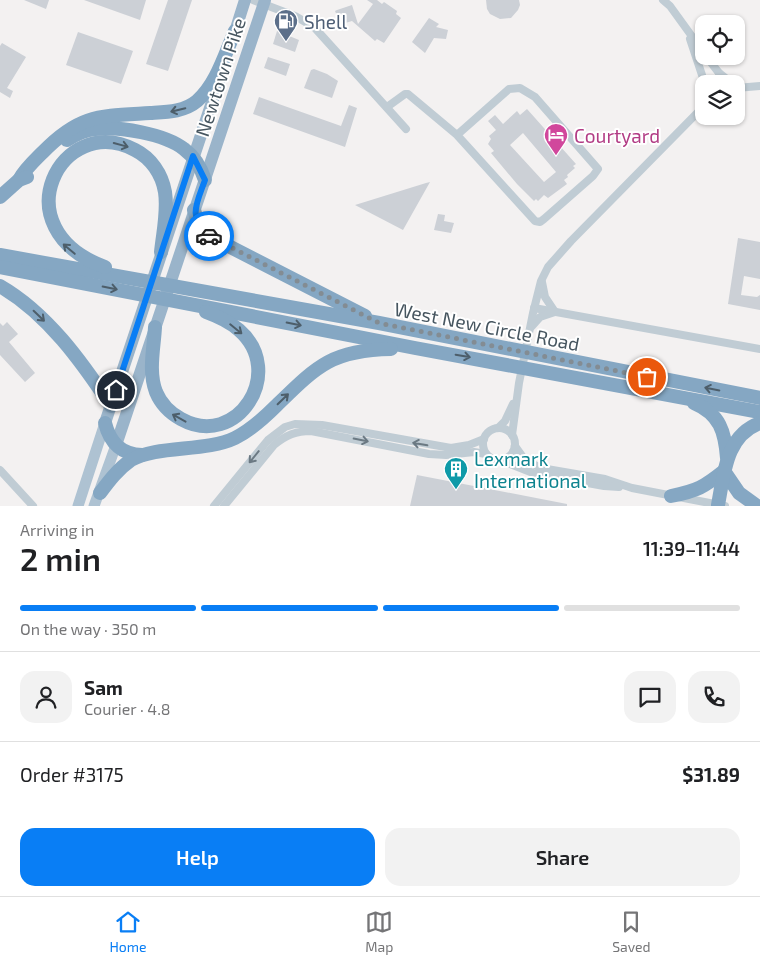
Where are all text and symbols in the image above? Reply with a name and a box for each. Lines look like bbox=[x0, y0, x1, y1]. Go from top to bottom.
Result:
fuel station icon: Shell bbox=[273, 8, 299, 42]
place label: Shell bbox=[304, 10, 348, 33]
street label: Newtown Pike bbox=[190, 15, 250, 139]
map controls bbox=[695, 15, 745, 125]
button: locate bbox=[695, 15, 745, 65]
button: layers bbox=[695, 75, 745, 125]
one-way arrow bbox=[171, 105, 187, 115]
hotel icon: Courtyard bbox=[543, 122, 569, 156]
place label: Courtyard bbox=[574, 124, 660, 147]
one-way arrow bbox=[113, 141, 129, 151]
courier bbox=[184, 211, 234, 261]
icon: car bbox=[195, 222, 223, 250]
one-way arrow bbox=[63, 243, 76, 254]
one-way arrow bbox=[102, 283, 118, 293]
street label: West New Circle Road bbox=[392, 297, 582, 355]
one-way arrow bbox=[32, 310, 45, 322]
one-way arrow bbox=[285, 319, 301, 329]
one-way arrow bbox=[230, 323, 243, 334]
one-way arrow bbox=[455, 352, 471, 362]
pin bbox=[626, 356, 668, 398]
icon: bag bbox=[633, 363, 661, 391]
pin bbox=[95, 369, 137, 411]
icon: home bbox=[102, 376, 130, 404]
one-way arrow bbox=[704, 383, 720, 393]
one-way arrow bbox=[277, 393, 289, 405]
one-way arrow bbox=[173, 412, 187, 422]
one-way arrow bbox=[353, 436, 369, 446]
one-way arrow bbox=[412, 438, 428, 448]
place label: Lexmark International bbox=[474, 447, 587, 492]
one-way arrow bbox=[248, 450, 259, 463]
building icon: Lexmark International bbox=[443, 456, 469, 490]
text: Arriving in bbox=[20, 520, 94, 539]
text: 11:39–11:44 bbox=[643, 537, 740, 560]
text: 2 min bbox=[20, 539, 101, 577]
text: On the way · 350 m bbox=[20, 619, 156, 638]
button: person bbox=[20, 671, 72, 723]
button: chat bbox=[624, 671, 676, 723]
button: phone bbox=[688, 671, 740, 723]
text: Sam bbox=[84, 676, 123, 699]
text: Courier · 4.8 bbox=[84, 699, 171, 718]
text: Order #3175 bbox=[20, 763, 124, 786]
text: $31.89 bbox=[682, 763, 740, 786]
button: Help bbox=[20, 828, 375, 886]
button: Share bbox=[385, 828, 740, 886]
tab: Home bbox=[109, 908, 146, 955]
tab: Map bbox=[365, 908, 393, 955]
tab: Saved bbox=[612, 908, 651, 955]

